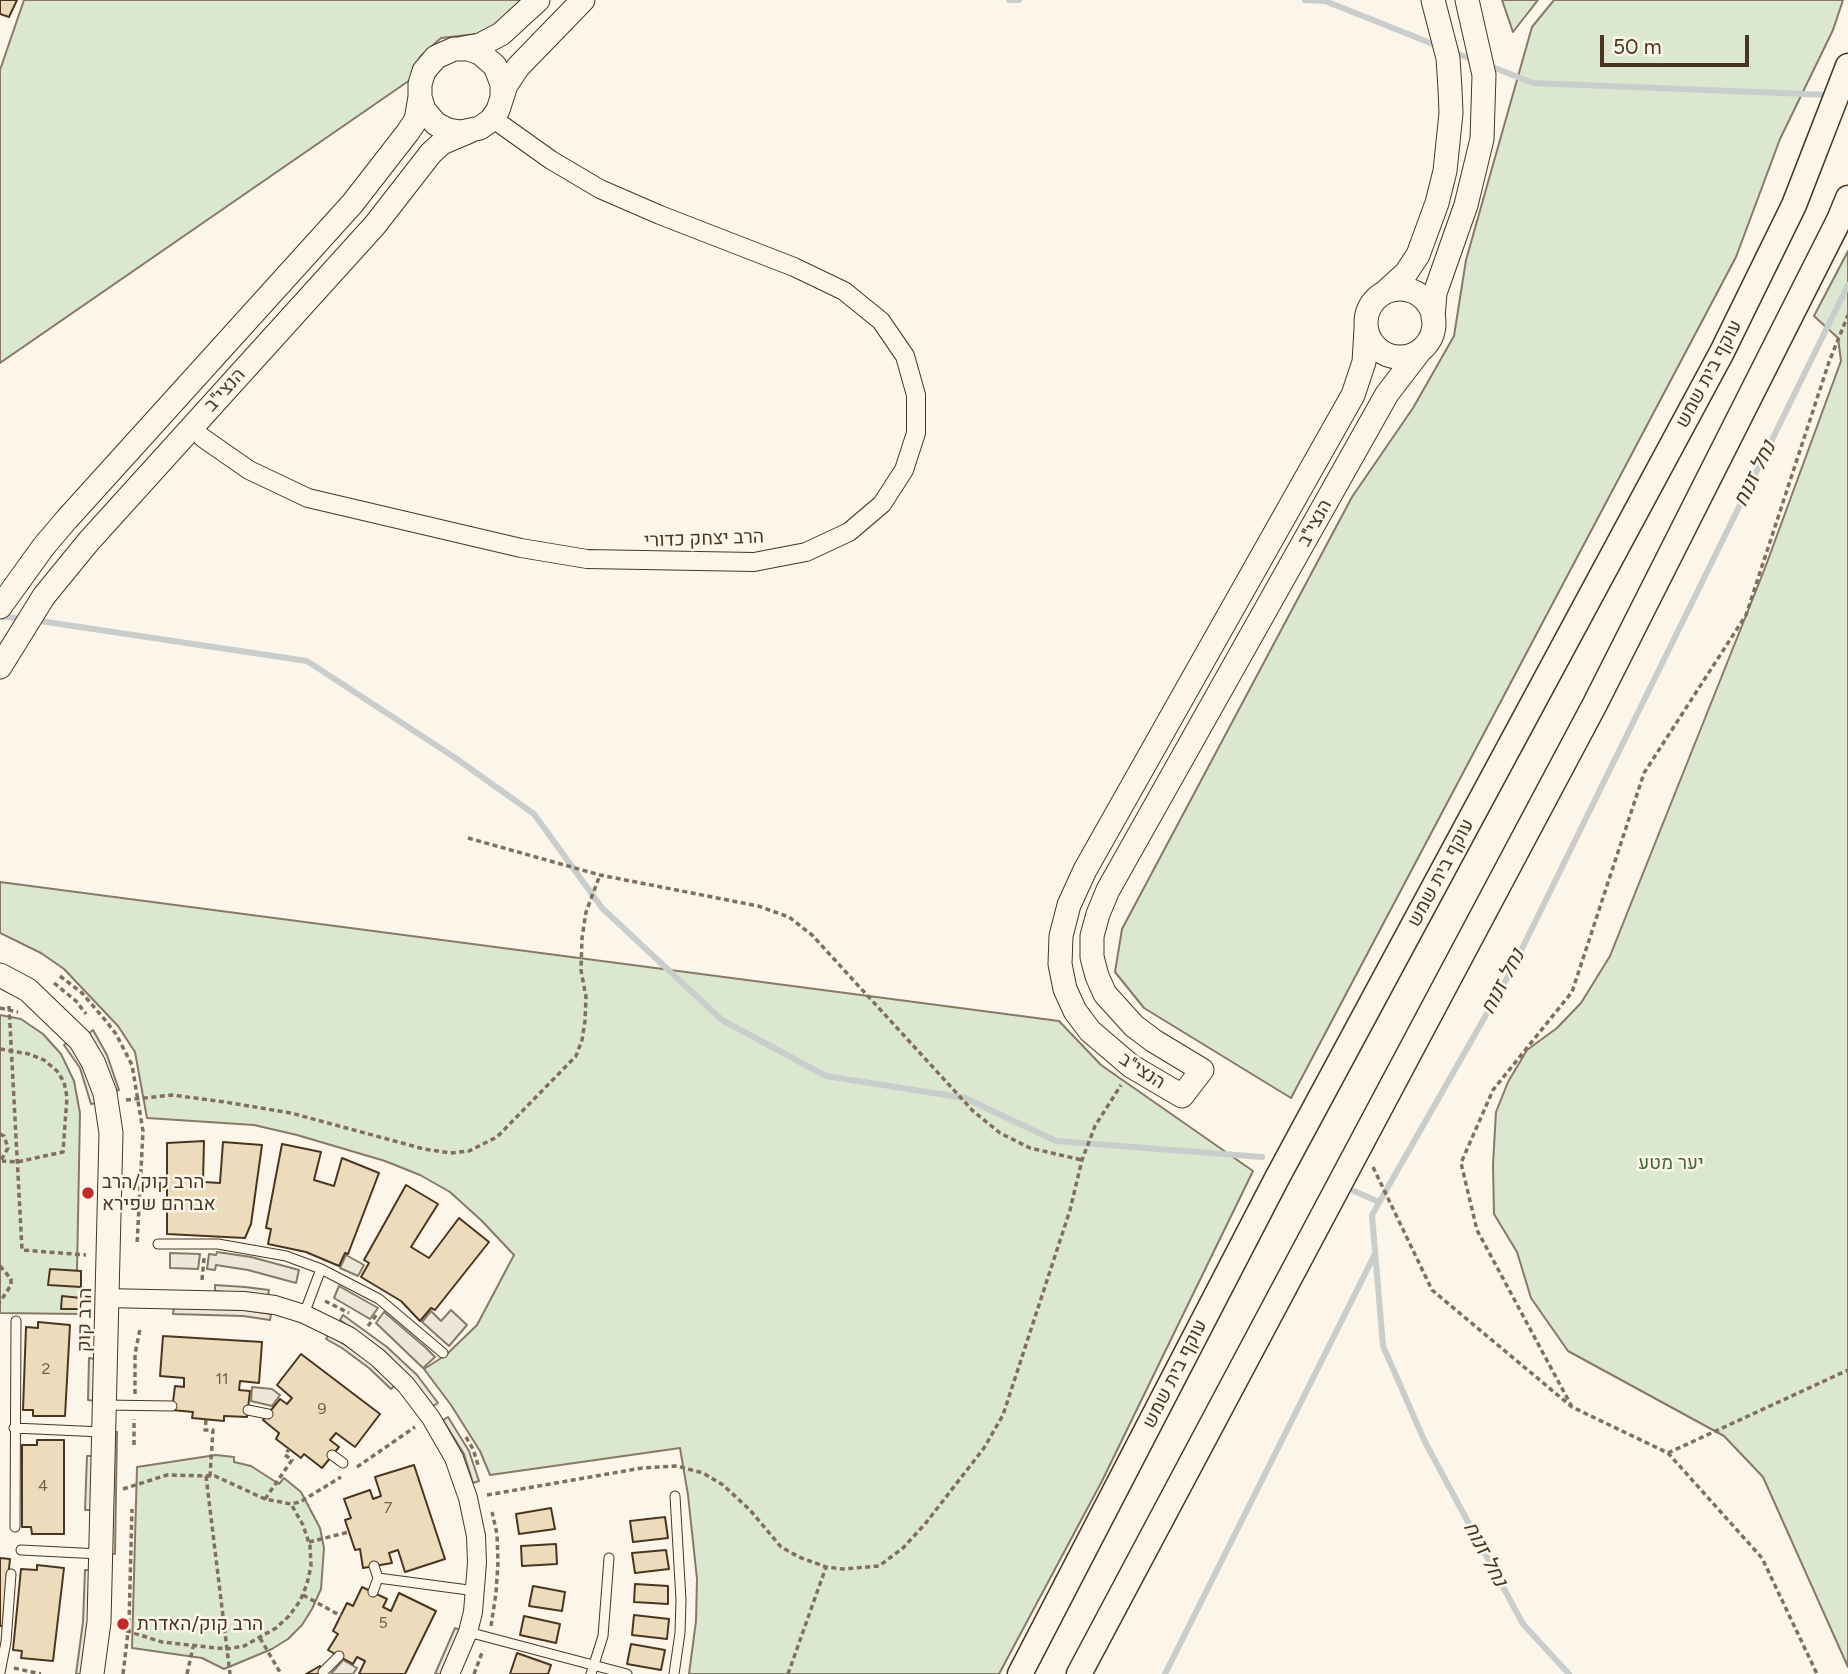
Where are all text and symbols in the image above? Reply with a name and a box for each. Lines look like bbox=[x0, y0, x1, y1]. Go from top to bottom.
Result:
scale bar bbox=[1603, 21, 1752, 65]
text: 50 m bbox=[1613, 34, 1662, 59]
street label: עוקף בית שמש bbox=[1671, 316, 1747, 432]
street label: הנצי"ב bbox=[200, 364, 250, 416]
water label: נחל זנוח bbox=[1728, 437, 1782, 511]
street label: הנצי"ב bbox=[1293, 495, 1337, 551]
street label: הרב יצחק כדורי bbox=[644, 526, 764, 552]
street label: עוקף בית שמש bbox=[1403, 815, 1479, 931]
water label: נחל זנוח bbox=[1475, 945, 1531, 1019]
street label: הנצי"ב bbox=[1115, 1048, 1169, 1094]
park label: יער מטע bbox=[1638, 1152, 1704, 1174]
place label: הרב קוק/הרב אברהם שפירא bbox=[102, 1171, 216, 1215]
marker: הרב קוק/הרב אברהם שפירא bbox=[80, 1185, 96, 1201]
street label: הרב קוק bbox=[73, 1288, 97, 1352]
street label: עוקף בית שמש bbox=[1138, 1316, 1212, 1432]
house number: 2 bbox=[42, 1359, 50, 1379]
house number: 11 bbox=[215, 1369, 229, 1389]
house number: 9 bbox=[317, 1399, 327, 1419]
house number: 4 bbox=[38, 1476, 48, 1496]
house number: 7 bbox=[384, 1498, 392, 1518]
water label: נחל זנוח bbox=[1457, 1517, 1513, 1591]
place label: הרב קוק/האדרת bbox=[137, 1613, 263, 1635]
house number: 5 bbox=[378, 1613, 388, 1633]
marker: הרב קוק/האדרת bbox=[115, 1616, 131, 1632]

